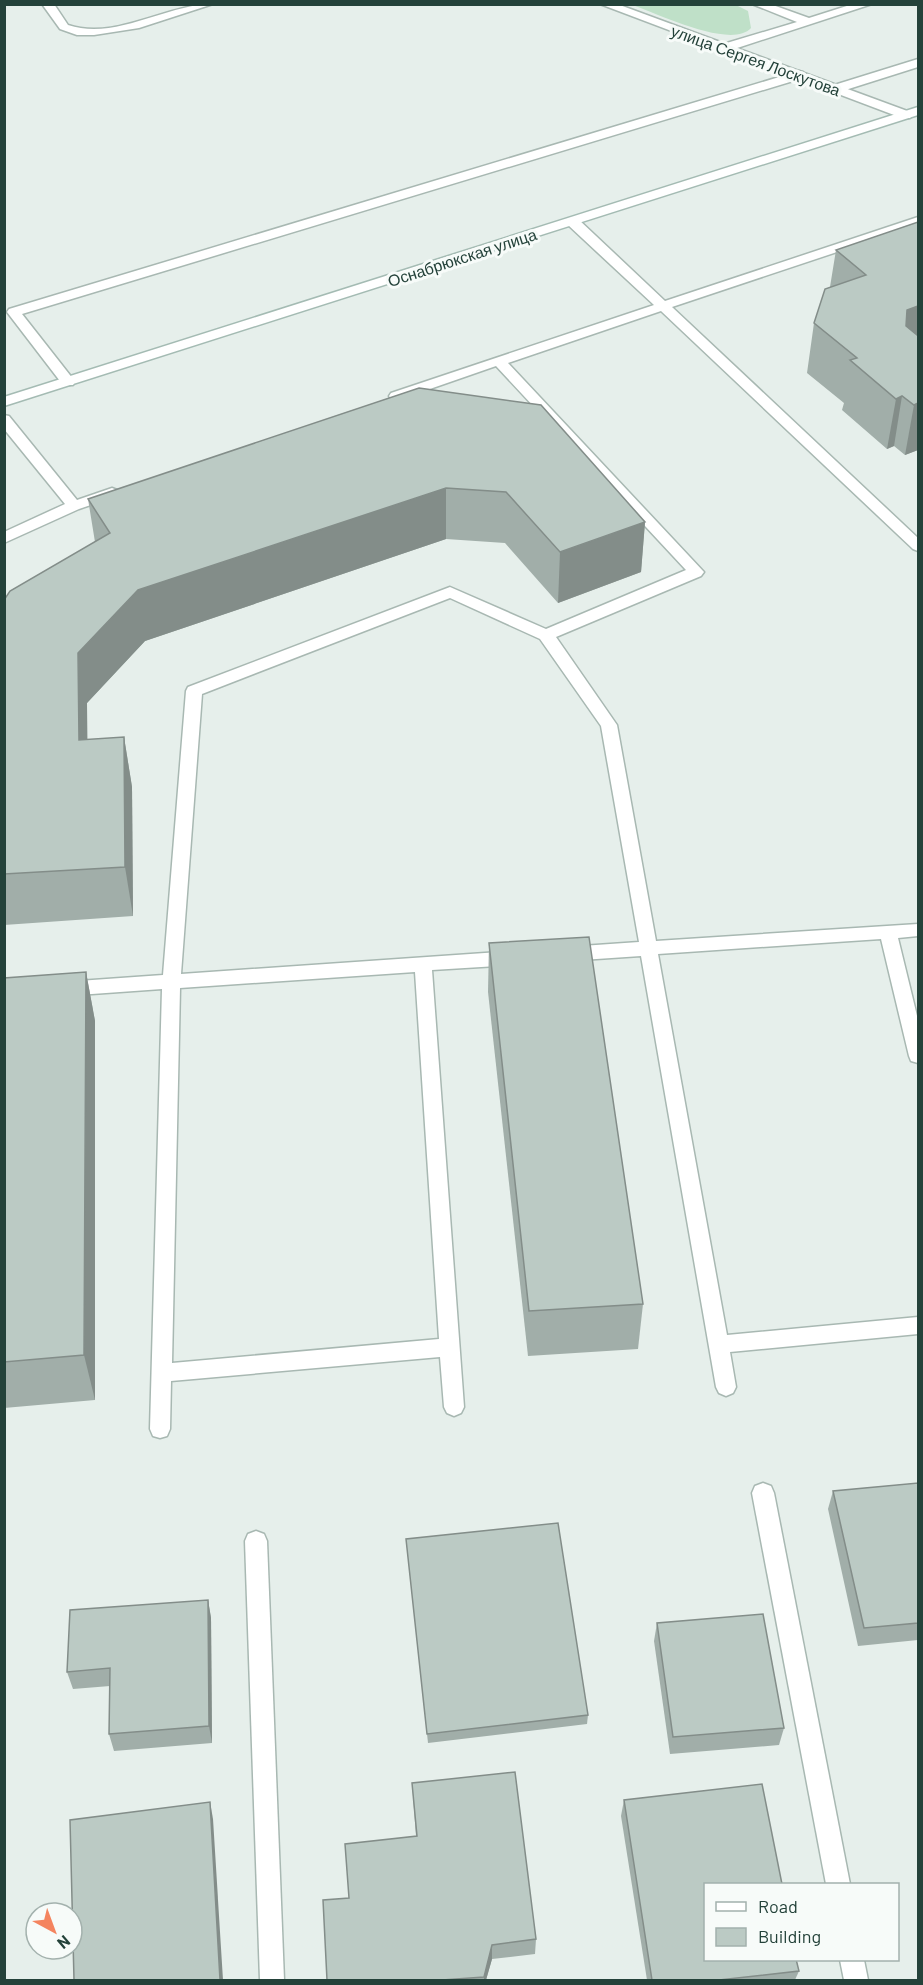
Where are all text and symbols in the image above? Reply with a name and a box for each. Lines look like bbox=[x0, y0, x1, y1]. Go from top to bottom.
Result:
street label: улица Сергея Лоскутова bbox=[669, 21, 843, 100]
street label: Оснабрюкская улица bbox=[385, 224, 539, 290]
legend bbox=[704, 1883, 899, 1961]
text: Road bbox=[758, 1895, 798, 1917]
north arrow bbox=[24, 1901, 84, 1961]
text: Building bbox=[758, 1925, 821, 1947]
text: N bbox=[54, 1932, 74, 1953]

